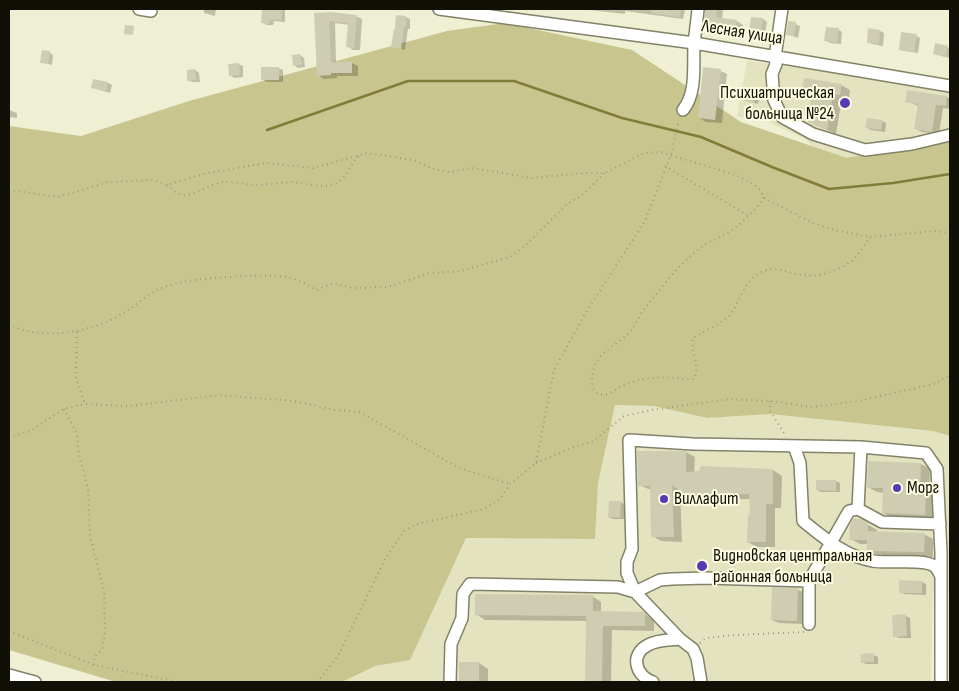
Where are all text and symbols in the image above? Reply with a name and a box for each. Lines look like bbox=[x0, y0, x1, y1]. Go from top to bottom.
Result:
street label: Лесная улица bbox=[700, 16, 784, 50]
place label: Психиатрическая больница №24 bbox=[720, 82, 834, 125]
marker: Психиатрическая больница №24 bbox=[838, 96, 852, 110]
place label: Морг bbox=[907, 477, 939, 499]
marker: Морг bbox=[891, 482, 903, 494]
place label: Виллафит bbox=[674, 488, 738, 510]
marker: Виллафит bbox=[658, 493, 670, 505]
place label: Видновская центральная районная больница bbox=[713, 545, 872, 588]
marker: Видновская центральная районная больница bbox=[695, 559, 709, 573]

